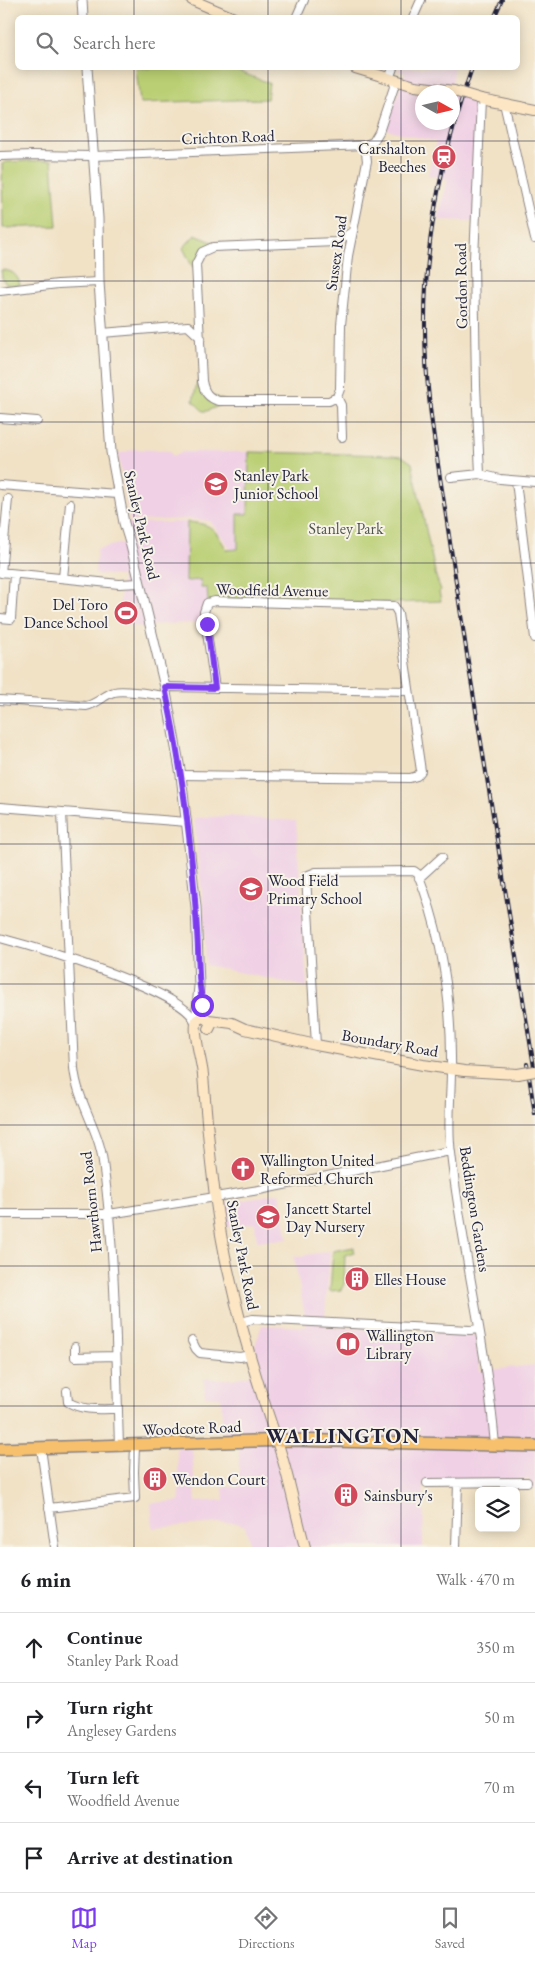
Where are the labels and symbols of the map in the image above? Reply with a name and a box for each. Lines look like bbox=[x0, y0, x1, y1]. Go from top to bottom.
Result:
north arrow bbox=[415, 85, 460, 130]
street label: Crichton Road bbox=[181, 125, 276, 149]
place label: Carshalton Beeches bbox=[358, 138, 427, 177]
station icon: Carshalton Beeches bbox=[431, 144, 457, 170]
street label: Sussex Road bbox=[320, 213, 352, 292]
street label: Gordon Road bbox=[450, 242, 472, 329]
place label: Stanley Park Junior School bbox=[232, 465, 318, 504]
street label: Stanley Park Road bbox=[119, 468, 165, 583]
school or university icon: Stanley Park Junior School bbox=[203, 471, 229, 497]
park label: Stanley Park bbox=[309, 518, 384, 539]
street label: Woodfield Avenue bbox=[216, 579, 328, 601]
place label: Del Toro Dance School bbox=[24, 594, 108, 633]
sports icon: Del Toro Dance School bbox=[113, 600, 139, 626]
route end bbox=[196, 613, 219, 636]
place label: Wood Field Primary School bbox=[268, 870, 362, 909]
school or university icon: Wood Field Primary School bbox=[238, 876, 264, 902]
route start bbox=[191, 994, 214, 1017]
street label: Boundary Road bbox=[340, 1024, 441, 1062]
street label: Beddington Gardens bbox=[455, 1145, 495, 1273]
street label: Hawthorn Road bbox=[75, 1149, 107, 1254]
place label: Wallington United Reformed Church bbox=[260, 1150, 375, 1189]
church icon: Wallington United Reformed Church bbox=[230, 1156, 256, 1182]
street label: Stanley Park Road bbox=[222, 1198, 264, 1313]
place label: Jancett Startel Day Nursery bbox=[284, 1198, 371, 1237]
school or university icon: Jancett Startel Day Nursery bbox=[255, 1204, 281, 1230]
building icon: Elles House bbox=[344, 1266, 370, 1292]
place label: Elles House bbox=[374, 1269, 446, 1290]
place label: Wallington Library bbox=[366, 1325, 434, 1364]
library icon: Wallington Library bbox=[335, 1331, 361, 1357]
street label: Woodcote Road bbox=[142, 1416, 243, 1440]
district label: WALLINGTON bbox=[266, 1422, 420, 1449]
building icon: Wendon Court bbox=[142, 1466, 168, 1492]
place label: Wendon Court bbox=[172, 1469, 266, 1490]
building icon: Sainsbury's bbox=[333, 1482, 359, 1508]
place label: Sainsbury's bbox=[364, 1485, 433, 1506]

